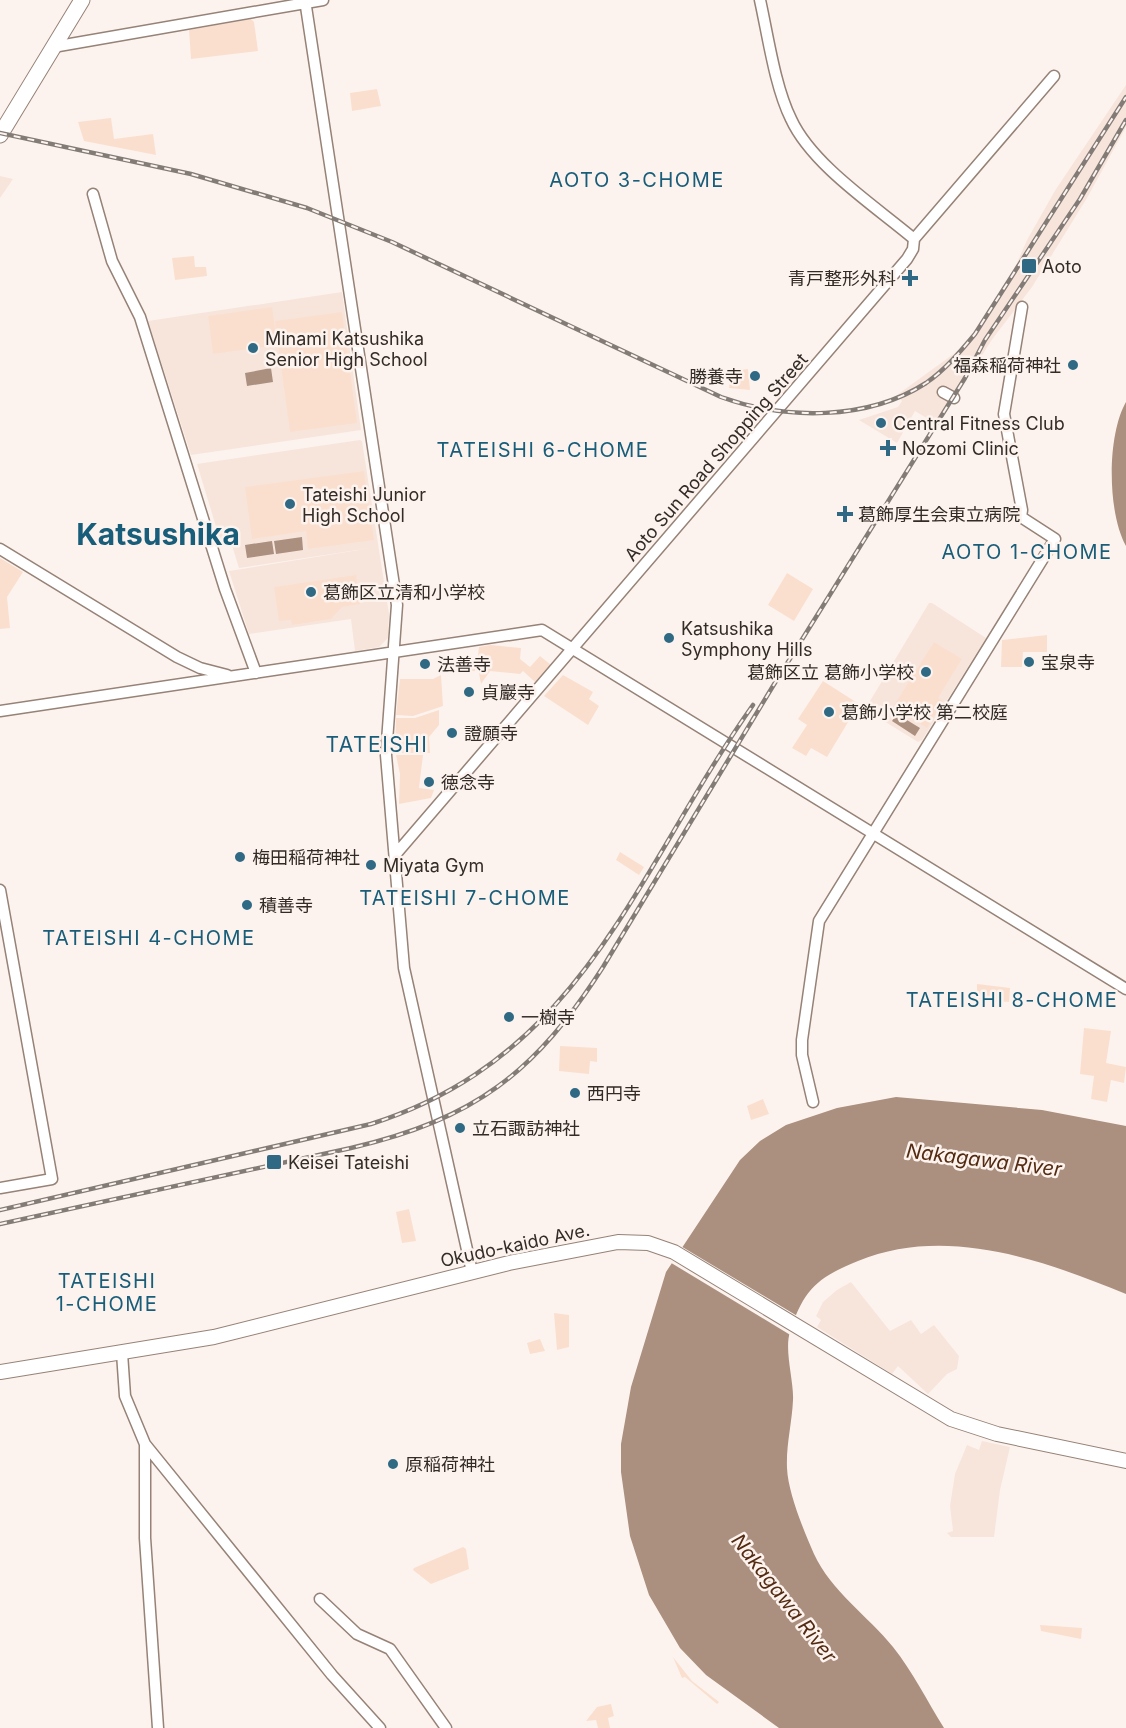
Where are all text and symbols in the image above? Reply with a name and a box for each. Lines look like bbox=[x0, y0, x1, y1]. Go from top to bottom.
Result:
district label: AOTO 3-CHOME bbox=[549, 168, 725, 192]
place label: Aoto bbox=[1042, 256, 1082, 277]
marker: Aoto bbox=[1020, 257, 1038, 275]
place label: 青戸整形外科 bbox=[788, 268, 896, 289]
marker: 青戸整形外科 bbox=[901, 269, 919, 287]
place label: Minami Katsushika Senior High School bbox=[265, 328, 428, 370]
marker: Minami Katsushika Senior High School bbox=[246, 341, 260, 355]
street label: Aoto Sun Road Shopping Street bbox=[620, 349, 812, 565]
place label: 福森稲荷神社 bbox=[953, 355, 1061, 376]
marker: 福森稲荷神社 bbox=[1066, 358, 1080, 372]
place label: 勝養寺 bbox=[689, 366, 743, 387]
marker: 勝養寺 bbox=[748, 369, 762, 383]
place label: Central Fitness Club bbox=[893, 413, 1065, 434]
marker: Central Fitness Club bbox=[874, 416, 888, 430]
district label: TATEISHI 6-CHOME bbox=[437, 438, 649, 462]
place label: Nozomi Clinic bbox=[902, 438, 1019, 459]
marker: Nozomi Clinic bbox=[879, 439, 897, 457]
place label: Tateishi Junior High School bbox=[302, 484, 426, 526]
marker: Tateishi Junior High School bbox=[283, 497, 297, 511]
place label: 葛飾厚生会東立病院 bbox=[858, 504, 1020, 525]
marker: 葛飾厚生会東立病院 bbox=[836, 505, 854, 523]
district label: Katsushika bbox=[76, 516, 240, 552]
district label: AOTO 1-CHOME bbox=[941, 540, 1113, 564]
place label: 葛飾区立清和小学校 bbox=[323, 582, 485, 603]
marker: 葛飾区立清和小学校 bbox=[304, 585, 318, 599]
place label: Katsushika Symphony Hills bbox=[681, 618, 812, 660]
marker: Katsushika Symphony Hills bbox=[662, 631, 676, 645]
place label: 宝泉寺 bbox=[1041, 652, 1095, 673]
place label: 法善寺 bbox=[437, 654, 491, 675]
marker: 宝泉寺 bbox=[1022, 655, 1036, 669]
marker: 法善寺 bbox=[418, 657, 432, 671]
place label: 葛飾区立 葛飾小学校 bbox=[747, 662, 914, 683]
marker: 葛飾区立 葛飾小学校 bbox=[919, 665, 933, 679]
place label: 貞巖寺 bbox=[481, 682, 535, 703]
marker: 貞巖寺 bbox=[462, 685, 476, 699]
place label: 葛飾小学校 第二校庭 bbox=[841, 702, 1008, 723]
marker: 葛飾小学校 第二校庭 bbox=[822, 705, 836, 719]
place label: 證願寺 bbox=[464, 723, 518, 744]
marker: 證願寺 bbox=[445, 726, 459, 740]
district label: TATEISHI bbox=[325, 732, 429, 757]
place label: 徳念寺 bbox=[441, 772, 495, 793]
marker: 徳念寺 bbox=[422, 775, 436, 789]
place label: 梅田稲荷神社 bbox=[252, 847, 360, 868]
marker: 梅田稲荷神社 bbox=[233, 850, 247, 864]
place label: Miyata Gym bbox=[383, 855, 484, 876]
marker: Miyata Gym bbox=[364, 858, 378, 872]
district label: TATEISHI 7-CHOME bbox=[359, 886, 571, 910]
place label: 積善寺 bbox=[259, 895, 313, 916]
marker: 積善寺 bbox=[240, 898, 254, 912]
district label: TATEISHI 4-CHOME bbox=[42, 926, 256, 950]
district label: TATEISHI 8-CHOME bbox=[906, 988, 1118, 1012]
place label: 一樹寺 bbox=[521, 1007, 575, 1028]
marker: 一樹寺 bbox=[502, 1010, 516, 1024]
place label: 西円寺 bbox=[587, 1083, 641, 1104]
marker: 西円寺 bbox=[568, 1086, 582, 1100]
place label: 立石諏訪神社 bbox=[472, 1118, 580, 1139]
marker: 立石諏訪神社 bbox=[453, 1121, 467, 1135]
water label: Nakagawa River bbox=[905, 1139, 1063, 1181]
place label: Keisei Tateishi bbox=[288, 1152, 409, 1173]
marker: Keisei Tateishi bbox=[265, 1153, 283, 1171]
street label: Okudo-kaido Ave. bbox=[438, 1219, 592, 1271]
district label: TATEISHI 1-CHOME bbox=[56, 1269, 158, 1316]
place label: 原稲荷神社 bbox=[405, 1454, 495, 1475]
marker: 原稲荷神社 bbox=[386, 1457, 400, 1471]
water label: Nakagawa River bbox=[726, 1529, 842, 1667]

